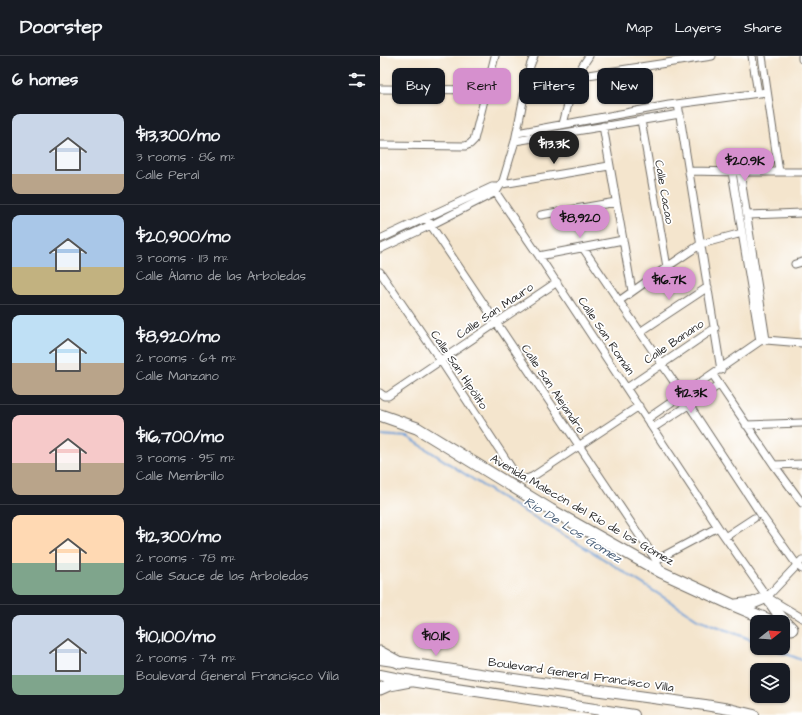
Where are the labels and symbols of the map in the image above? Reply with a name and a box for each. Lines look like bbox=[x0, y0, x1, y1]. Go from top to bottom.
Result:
pin: $13.3K bbox=[521, 131, 587, 165]
pin: $20.9K bbox=[712, 148, 778, 182]
street label: Calle Cacao bbox=[650, 159, 678, 226]
pin: $8,920 bbox=[547, 205, 613, 239]
pin: $16.7K bbox=[636, 267, 702, 301]
street label: Calle San Mauro bbox=[453, 279, 537, 343]
street label: Calle San Román bbox=[573, 294, 639, 378]
street label: Calle Banano bbox=[641, 315, 708, 368]
street label: Calle San Hipólito bbox=[426, 327, 492, 413]
street label: Calle San Alejandro bbox=[517, 341, 589, 437]
pin: $12.3K bbox=[658, 380, 724, 414]
street label: Avenida Malecón del Río de los Gómez bbox=[487, 450, 677, 570]
water label: Rio De Los Gomez bbox=[521, 493, 627, 568]
north arrow bbox=[750, 615, 790, 655]
pin: $10.1K bbox=[403, 623, 469, 657]
street label: Boulevard General Francisco Villa bbox=[487, 654, 675, 696]

